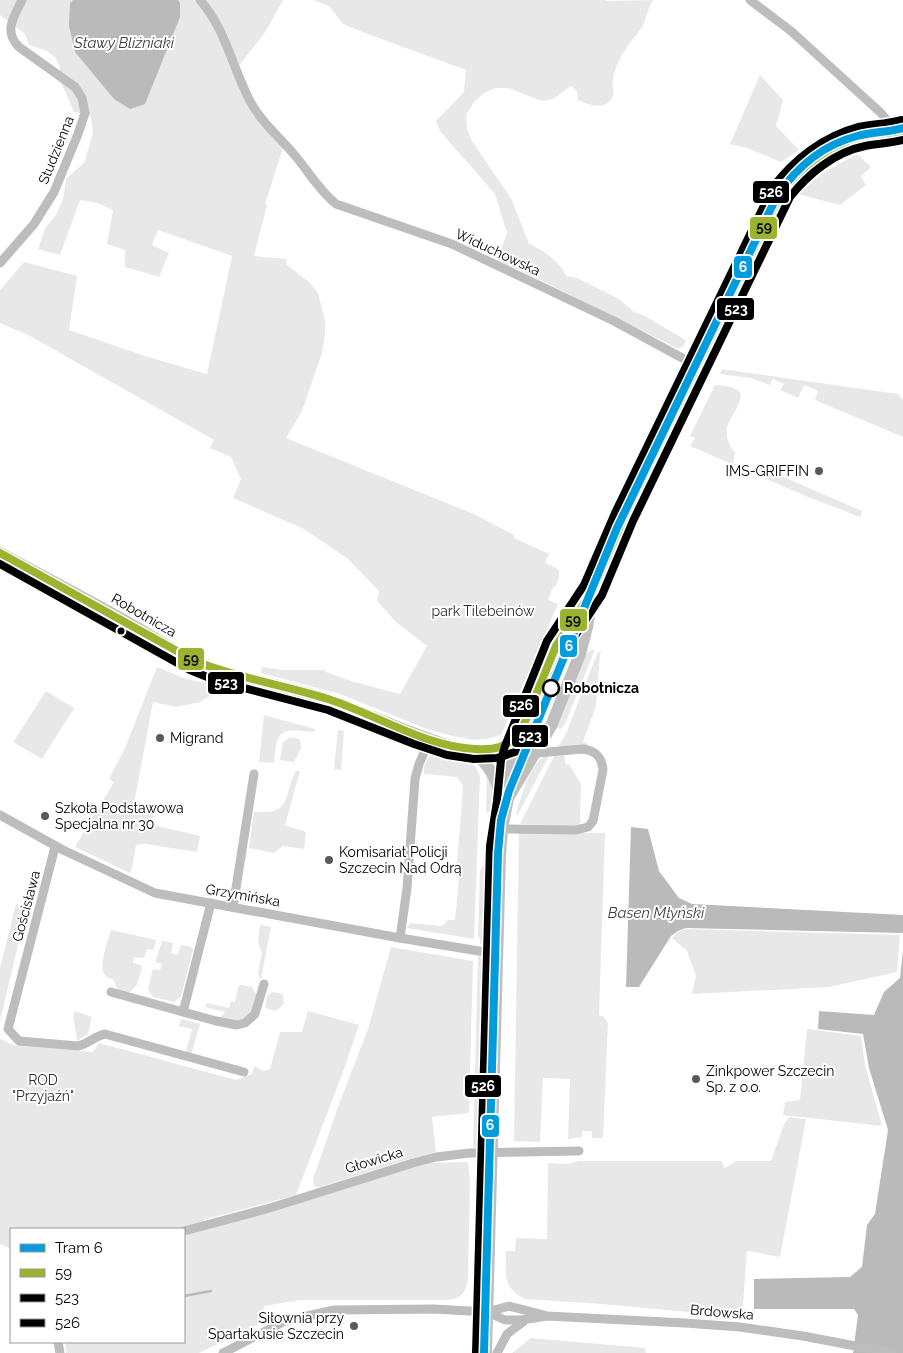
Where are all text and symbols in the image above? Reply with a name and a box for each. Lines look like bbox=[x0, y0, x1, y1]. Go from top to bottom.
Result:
water label: Stawy Bliźniaki bbox=[73, 34, 175, 52]
street label: Studzienna bbox=[35, 114, 77, 186]
line badge: 526 bbox=[752, 180, 790, 204]
text: 526 bbox=[759, 184, 783, 200]
line badge: 59 bbox=[749, 216, 778, 240]
text: 59 bbox=[756, 219, 772, 235]
street label: Widuchowska bbox=[453, 225, 543, 279]
line badge: 6 bbox=[733, 255, 753, 279]
text: 6 bbox=[739, 259, 747, 275]
line badge: 523 bbox=[716, 297, 755, 321]
text: 523 bbox=[724, 301, 748, 317]
place label: IMS-GRIFFIN bbox=[725, 463, 809, 479]
marker: IMS-GRIFFIN bbox=[813, 465, 825, 477]
street label: Robotnicza bbox=[109, 590, 179, 640]
park label: park Tilebeinów bbox=[432, 603, 535, 619]
line badge: 59 bbox=[559, 608, 588, 632]
text: 59 bbox=[565, 612, 581, 628]
unlabelled marker bbox=[116, 626, 126, 636]
line badge: 6 bbox=[559, 634, 578, 658]
text: 6 bbox=[565, 638, 573, 654]
line badge: 59 bbox=[177, 647, 205, 671]
text: 59 bbox=[183, 651, 199, 667]
line badge: 523 bbox=[207, 671, 245, 695]
text: 523 bbox=[214, 675, 238, 691]
marker: Robotnicza bbox=[542, 679, 560, 697]
place label: Robotnicza bbox=[564, 680, 639, 696]
line badge: 526 bbox=[502, 694, 540, 718]
text: 526 bbox=[509, 697, 533, 713]
line badge: 523 bbox=[511, 724, 549, 748]
text: 523 bbox=[518, 728, 542, 744]
place label: Migrand bbox=[170, 730, 223, 746]
marker: Migrand bbox=[154, 732, 166, 744]
place label: Szkoła Podstawowa Specjalna nr 30 bbox=[55, 800, 184, 832]
marker: Szkoła Podstawowa Specjalna nr 30 bbox=[39, 810, 51, 822]
place label: Komisariat Policji Szczecin Nad Odrą bbox=[339, 844, 462, 876]
marker: Komisariat Policji Szczecin Nad Odrą bbox=[323, 854, 335, 866]
street label: Gościsława bbox=[9, 869, 43, 943]
street label: Grzymińska bbox=[205, 881, 281, 909]
water label: Basen Młyński bbox=[608, 904, 705, 922]
place label: Zinkpower Szczecin Sp. z o.o. bbox=[706, 1063, 834, 1095]
park label: ROD "Przyjaźń" bbox=[12, 1072, 74, 1104]
marker: Zinkpower Szczecin Sp. z o.o. bbox=[690, 1073, 702, 1085]
line badge: 526 bbox=[464, 1074, 502, 1098]
text: 526 bbox=[471, 1078, 495, 1094]
line badge: 6 bbox=[481, 1114, 500, 1138]
text: 6 bbox=[486, 1117, 494, 1133]
street label: Głowicka bbox=[343, 1144, 405, 1176]
legend bbox=[10, 1228, 185, 1343]
text: Tram 6 bbox=[55, 1239, 103, 1257]
text: 59 bbox=[55, 1264, 72, 1282]
text: 523 bbox=[55, 1289, 79, 1307]
street label: Brdowska bbox=[690, 1301, 754, 1323]
place label: Siłownia przy Spartakusie Szczecin bbox=[208, 1310, 344, 1342]
text: 526 bbox=[55, 1314, 80, 1332]
marker: Siłownia przy Spartakusie Szczecin bbox=[348, 1320, 360, 1332]

